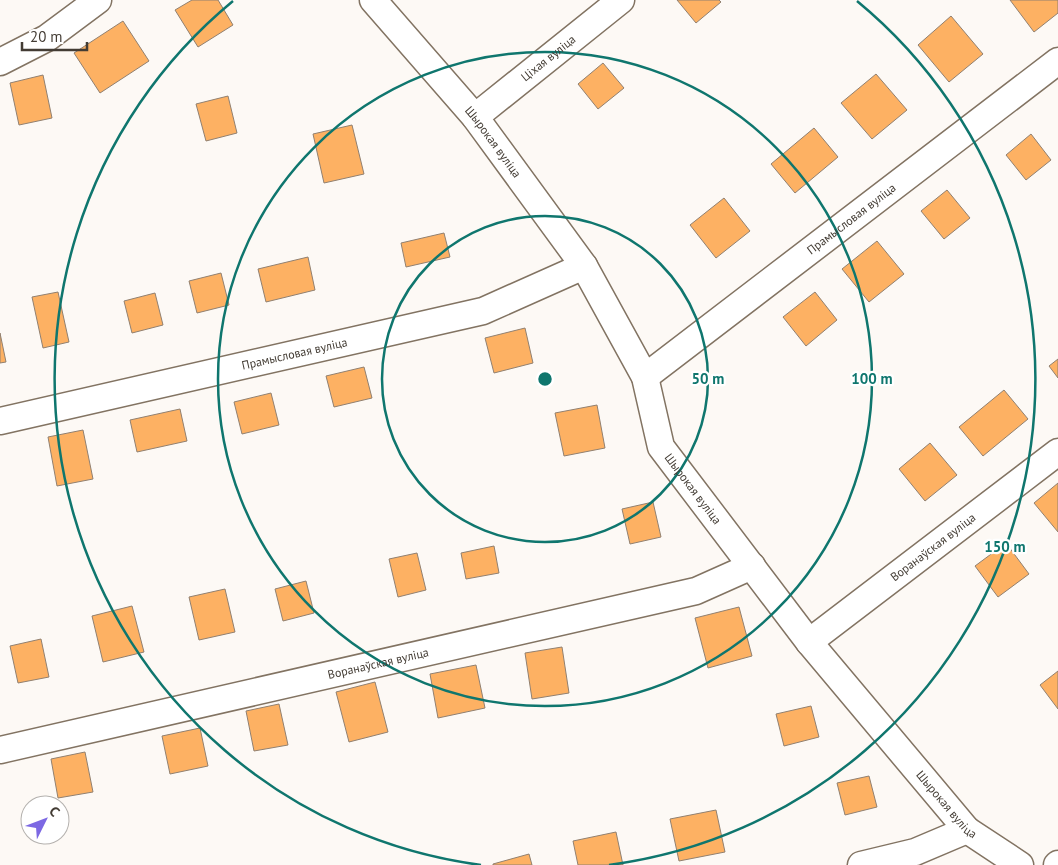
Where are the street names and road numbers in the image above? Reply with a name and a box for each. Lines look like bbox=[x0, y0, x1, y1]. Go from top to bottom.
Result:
street label: Ціхая вуліца bbox=[518, 31, 578, 84]
street label: Шырокая вуліца bbox=[462, 103, 525, 180]
street label: Прамысловая вуліца bbox=[804, 180, 899, 257]
street label: Прамысловая вуліца bbox=[240, 334, 349, 373]
street label: Шырокая вуліца bbox=[662, 450, 725, 527]
street label: Воранаўская вуліца bbox=[887, 510, 978, 584]
street label: Воранаўская вуліца bbox=[326, 644, 430, 682]
street label: Шырокая вуліца bbox=[913, 767, 980, 841]

